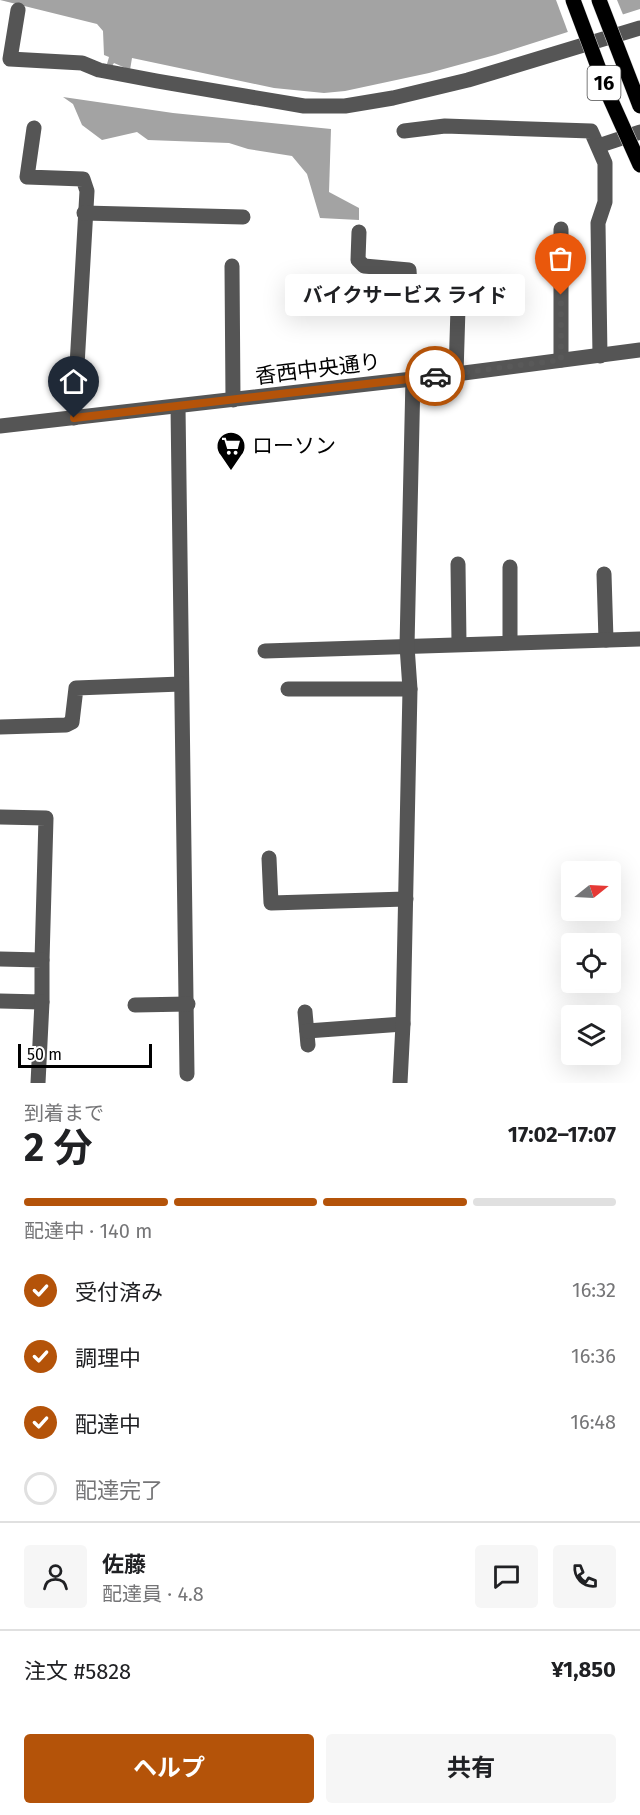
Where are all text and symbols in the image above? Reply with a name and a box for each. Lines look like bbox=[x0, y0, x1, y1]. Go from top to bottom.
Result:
road number: 16 bbox=[588, 66, 620, 100]
pin bbox=[535, 233, 586, 295]
icon: bag bbox=[544, 242, 577, 275]
callout: バイクサービス ライド bbox=[285, 274, 525, 316]
text: バイクサービス ライド bbox=[303, 283, 507, 307]
courier bbox=[405, 346, 465, 406]
street label: 香西中央通り bbox=[254, 348, 382, 390]
pin bbox=[48, 356, 99, 418]
icon: car bbox=[419, 360, 452, 393]
icon: home bbox=[57, 365, 90, 398]
supermarket icon: ローソン bbox=[215, 430, 247, 472]
place label: ローソン bbox=[252, 433, 336, 459]
north arrow bbox=[561, 861, 621, 921]
map controls bbox=[561, 861, 621, 1065]
button: locate bbox=[561, 933, 621, 993]
button: layers bbox=[561, 1005, 621, 1065]
scale bar bbox=[18, 1041, 152, 1068]
text: 50 m bbox=[27, 1045, 62, 1064]
text: 到着まで bbox=[24, 1101, 104, 1125]
text: 17:02–17:07 bbox=[508, 1121, 616, 1148]
text: 2 分 bbox=[24, 1125, 92, 1171]
text: 配達中 · 140 m bbox=[24, 1219, 152, 1243]
icon: check bbox=[24, 1274, 57, 1307]
text: 16:32 bbox=[572, 1278, 616, 1302]
text: 受付済み bbox=[75, 1279, 163, 1306]
icon: check bbox=[24, 1340, 57, 1373]
text: 16:36 bbox=[571, 1344, 616, 1368]
text: 調理中 bbox=[75, 1345, 141, 1372]
icon: check bbox=[24, 1406, 57, 1439]
text: 16:48 bbox=[570, 1410, 616, 1434]
text: 配達中 bbox=[75, 1411, 141, 1438]
text: 配達完了 bbox=[75, 1477, 163, 1504]
button: person bbox=[24, 1545, 87, 1608]
button: chat bbox=[475, 1545, 538, 1608]
button: phone bbox=[553, 1545, 616, 1608]
text: 佐藤 bbox=[102, 1551, 146, 1578]
text: 配達員 · 4.8 bbox=[102, 1582, 204, 1606]
text: ¥1,850 bbox=[551, 1656, 616, 1683]
text: 注文 #5828 bbox=[24, 1658, 131, 1685]
button: ヘルプ bbox=[24, 1734, 314, 1803]
button: 共有 bbox=[326, 1734, 616, 1803]

